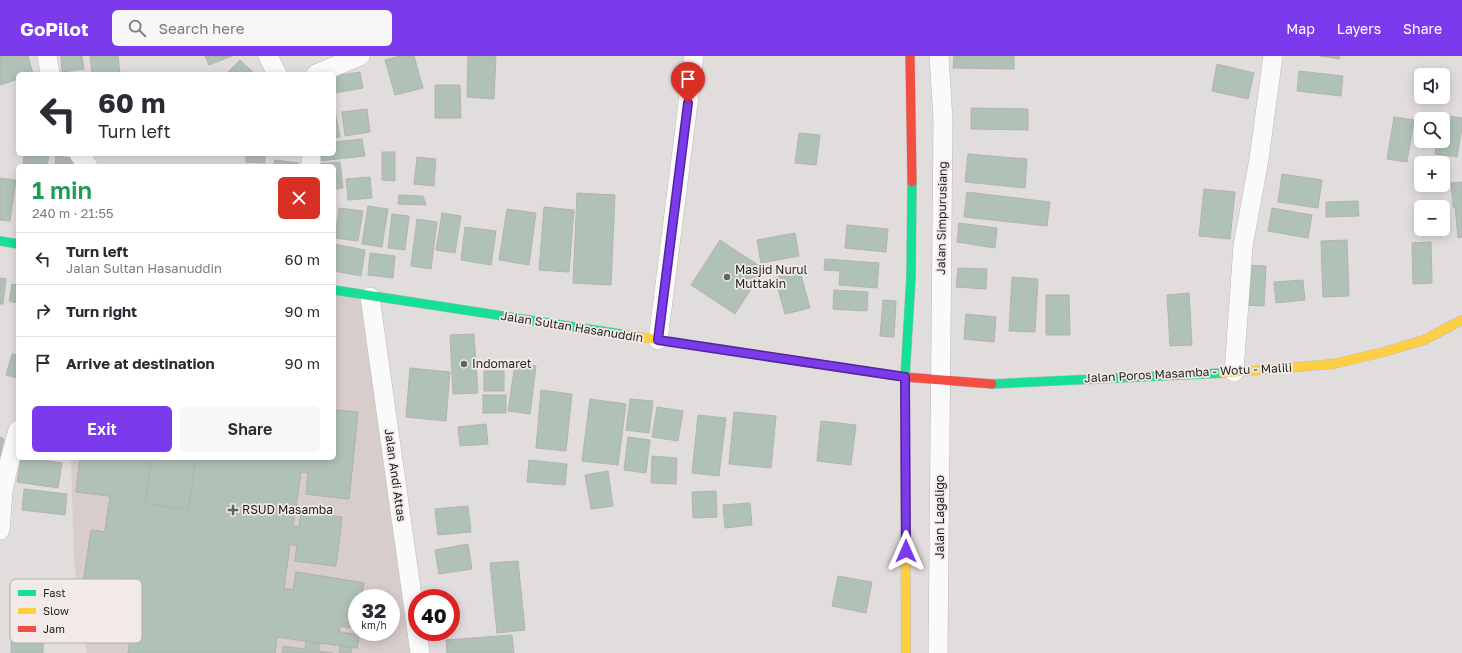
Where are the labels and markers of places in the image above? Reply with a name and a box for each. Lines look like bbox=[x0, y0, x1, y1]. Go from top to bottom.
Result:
pin bbox=[671, 62, 705, 103]
place label: Masjid Nurul Muttakin bbox=[735, 262, 808, 291]
marker: Masjid Nurul Muttakin bbox=[722, 272, 732, 282]
place label: Indomaret bbox=[472, 356, 532, 371]
marker: Indomaret bbox=[459, 359, 469, 369]
place label: RSUD Masamba bbox=[242, 502, 333, 517]
marker: RSUD Masamba bbox=[227, 504, 239, 516]

